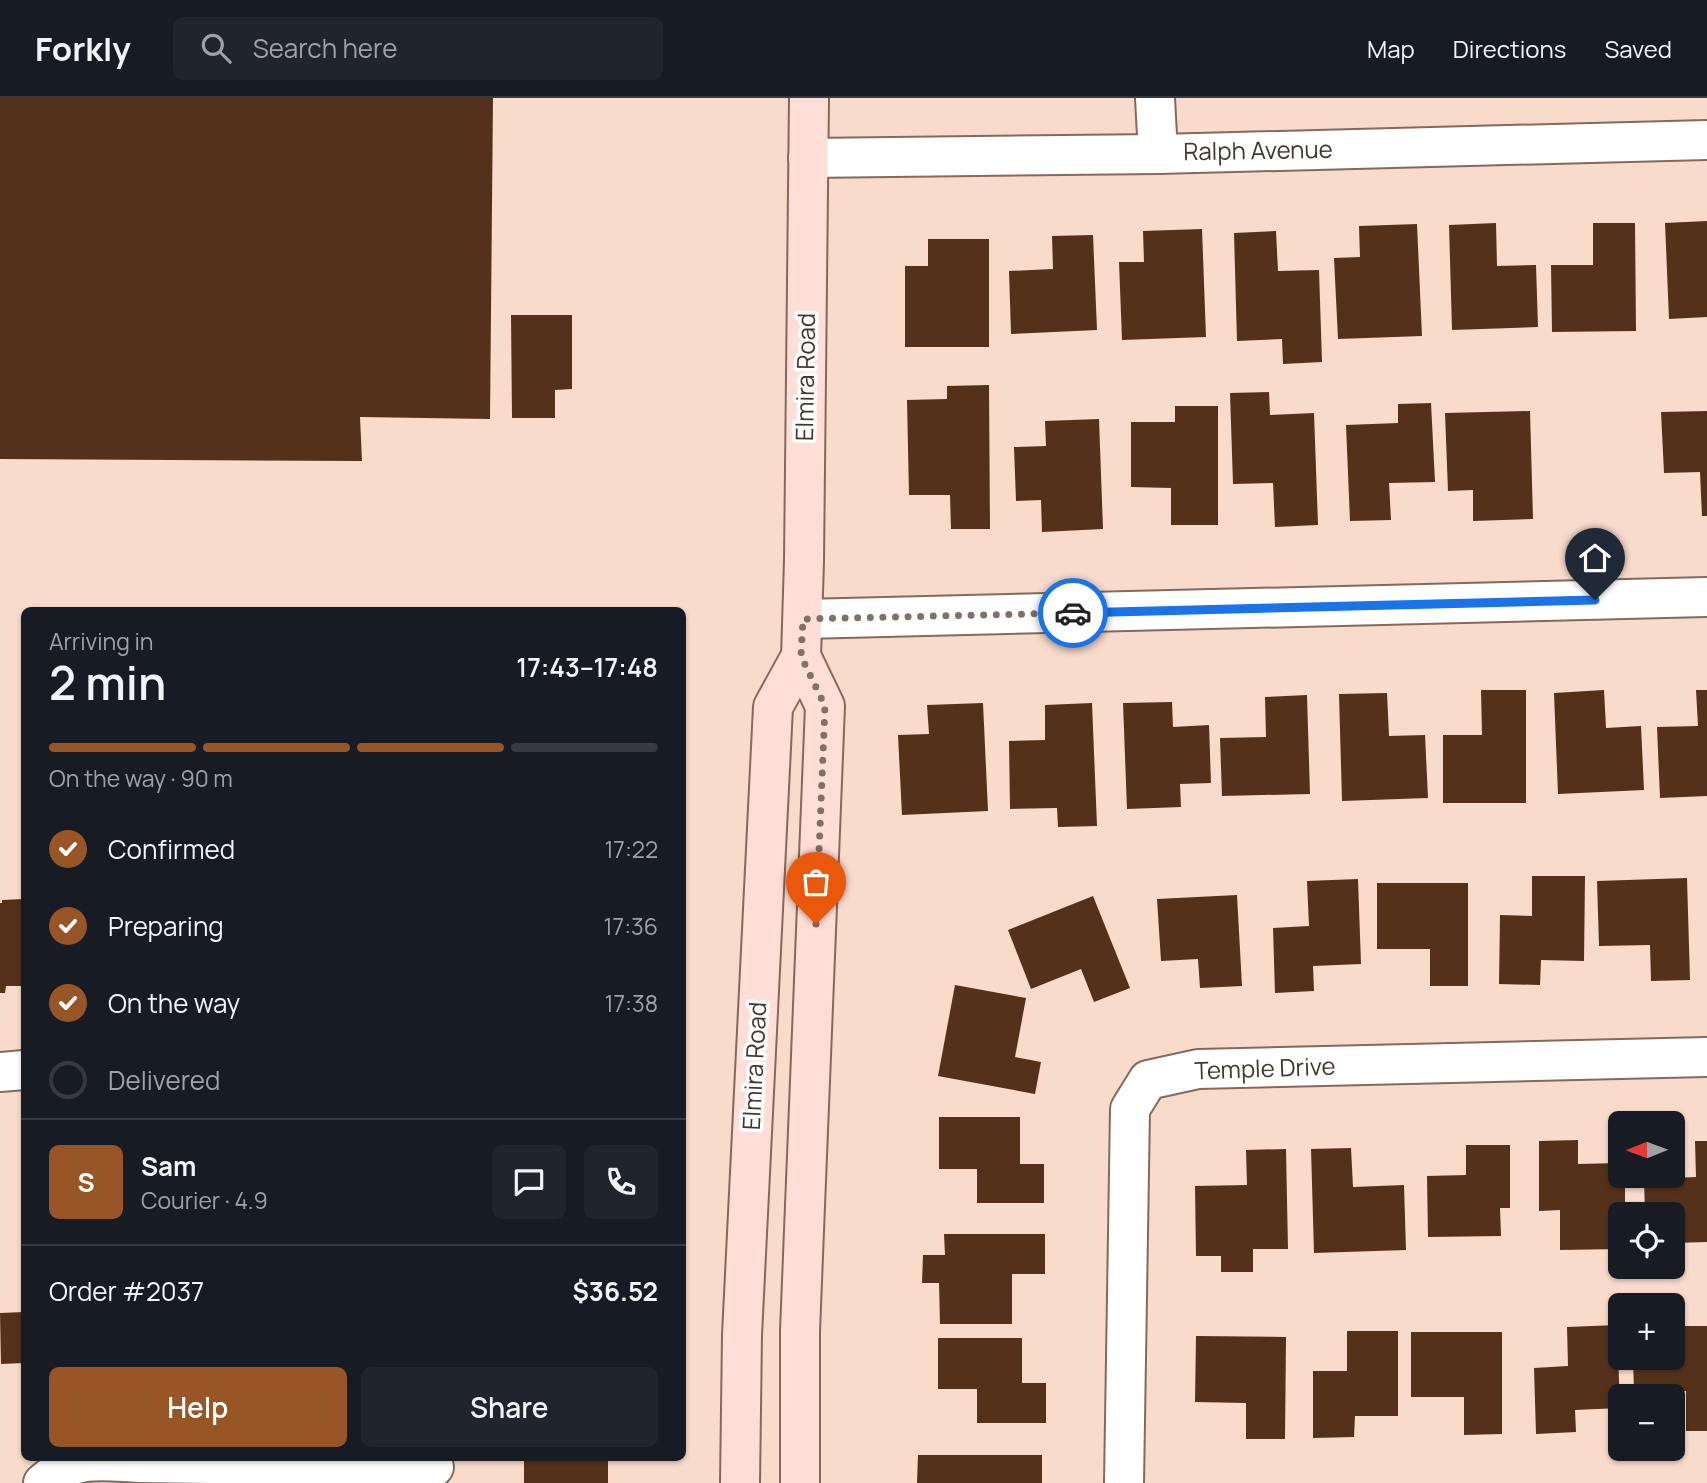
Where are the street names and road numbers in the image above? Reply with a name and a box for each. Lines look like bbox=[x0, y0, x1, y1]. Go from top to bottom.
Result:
street label: Ralph Avenue bbox=[1183, 132, 1333, 167]
street label: Elmira Road bbox=[787, 312, 822, 441]
street label: Elmira Road bbox=[734, 1001, 773, 1131]
street label: Temple Drive bbox=[1194, 1049, 1336, 1086]

